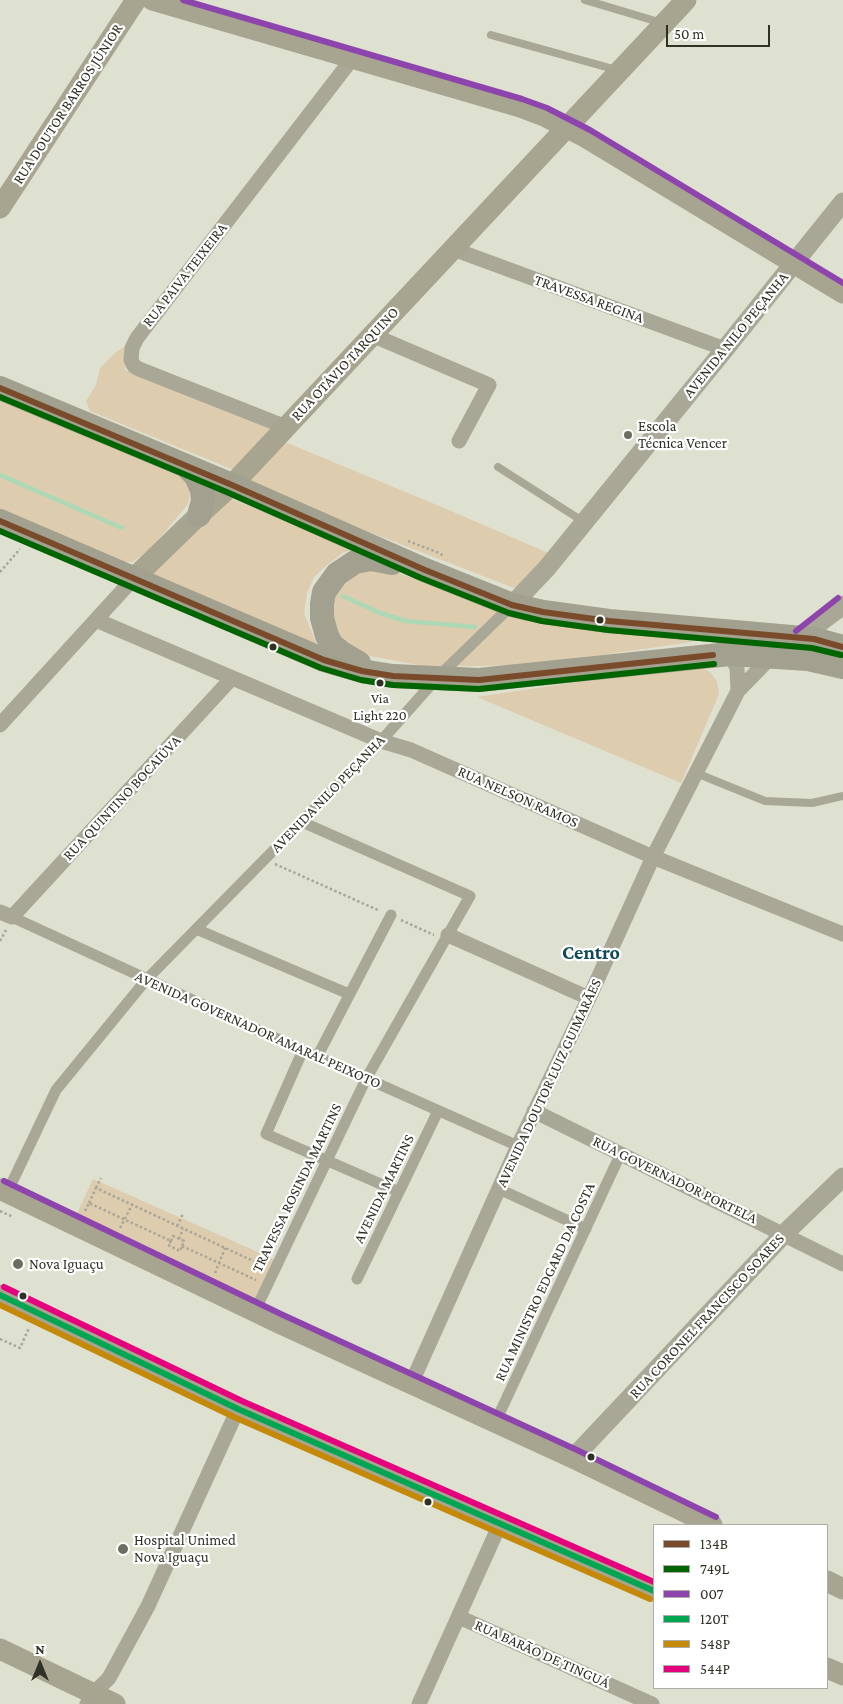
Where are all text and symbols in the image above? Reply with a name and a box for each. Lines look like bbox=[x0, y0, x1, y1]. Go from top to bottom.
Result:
scale bar bbox=[668, 15, 772, 47]
street label: RUA DOUTOR BARROS JÚNIOR bbox=[9, 20, 127, 188]
text: 50 m bbox=[674, 26, 704, 42]
street label: RUA PAIVA TEIXEIRA bbox=[139, 219, 231, 331]
street label: AVENIDA NILO PEÇANHA bbox=[680, 269, 792, 401]
street label: TRAVESSA REGINA bbox=[532, 271, 646, 327]
street label: RUA OTÁVIO TARQUINO bbox=[288, 303, 402, 425]
place label: Escola Técnica Vencer bbox=[638, 417, 727, 452]
marker: Escola Técnica Vencer bbox=[622, 429, 634, 441]
unlabelled marker bbox=[595, 615, 605, 625]
unlabelled marker bbox=[268, 642, 278, 652]
marker: Via Light 220 bbox=[375, 678, 385, 688]
place label: Via Light 220 bbox=[353, 691, 407, 724]
street label: RUA QUINTINO BOCAIÚVA bbox=[59, 732, 185, 864]
street label: AVENIDA NILO PEÇANHA bbox=[267, 732, 389, 856]
street label: RUA NELSON RAMOS bbox=[455, 762, 581, 832]
district label: Centro bbox=[562, 941, 620, 965]
street label: AVENIDA GOVERNADOR AMARAL PEIXOTO bbox=[132, 967, 384, 1093]
street label: AVENIDA DOUTOR LUIZ GUIMARÃES bbox=[493, 976, 605, 1190]
street label: TRAVESSA ROSINDA MARTINS bbox=[248, 1101, 346, 1275]
street label: AVENIDA MARTINS bbox=[350, 1132, 418, 1246]
street label: RUA GOVERNADOR PORTELA bbox=[590, 1132, 760, 1228]
street label: RUA MINISTRO EDGARD DA COSTA bbox=[491, 1180, 599, 1384]
street label: RUA CORONEL FRANCISCO SOARES bbox=[626, 1230, 788, 1402]
place label: Nova Iguaçu bbox=[29, 1255, 104, 1273]
marker: Nova Iguaçu bbox=[11, 1257, 25, 1271]
unlabelled marker bbox=[18, 1291, 28, 1301]
unlabelled marker bbox=[586, 1452, 596, 1462]
unlabelled marker bbox=[423, 1497, 433, 1507]
legend bbox=[653, 1524, 828, 1689]
place label: Hospital Unimed Nova Iguaçu bbox=[134, 1531, 236, 1566]
text: 134B bbox=[700, 1536, 728, 1552]
marker: Hospital Unimed Nova Iguaçu bbox=[116, 1542, 130, 1556]
text: 749L bbox=[700, 1561, 729, 1577]
text: 007 bbox=[700, 1586, 724, 1602]
text: 120T bbox=[700, 1611, 729, 1627]
street label: RUA BARÃO DE TINGUÁ bbox=[472, 1616, 612, 1692]
text: 548P bbox=[700, 1636, 730, 1652]
north arrow bbox=[15, 1639, 65, 1689]
text: N bbox=[35, 1641, 45, 1657]
text: 544P bbox=[700, 1661, 730, 1677]

